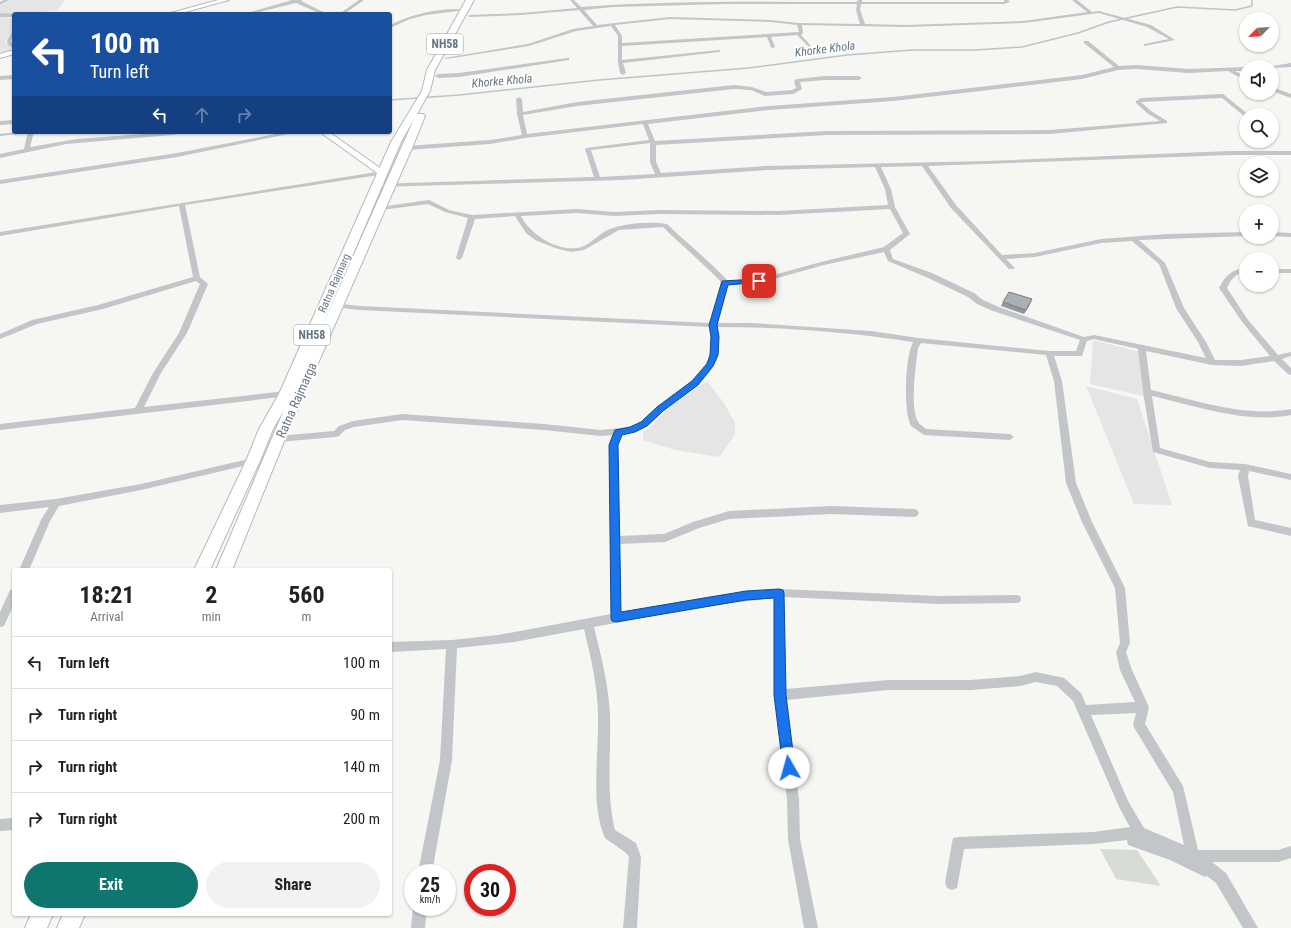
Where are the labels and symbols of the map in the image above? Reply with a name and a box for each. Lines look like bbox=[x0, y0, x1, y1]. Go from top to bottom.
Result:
north arrow bbox=[1239, 12, 1279, 52]
road number: NH58 bbox=[427, 34, 463, 54]
water label: Khorke Khola bbox=[794, 38, 856, 60]
water label: Khorke Khola bbox=[471, 71, 533, 91]
street label: Ratna Rajmarg bbox=[316, 252, 353, 315]
pin bbox=[742, 264, 776, 298]
road number: NH58 bbox=[294, 325, 330, 345]
street label: Ratna Rajmarga bbox=[273, 360, 320, 440]
position arrow bbox=[768, 747, 810, 789]
speed limit sign: 30 bbox=[464, 864, 516, 916]

